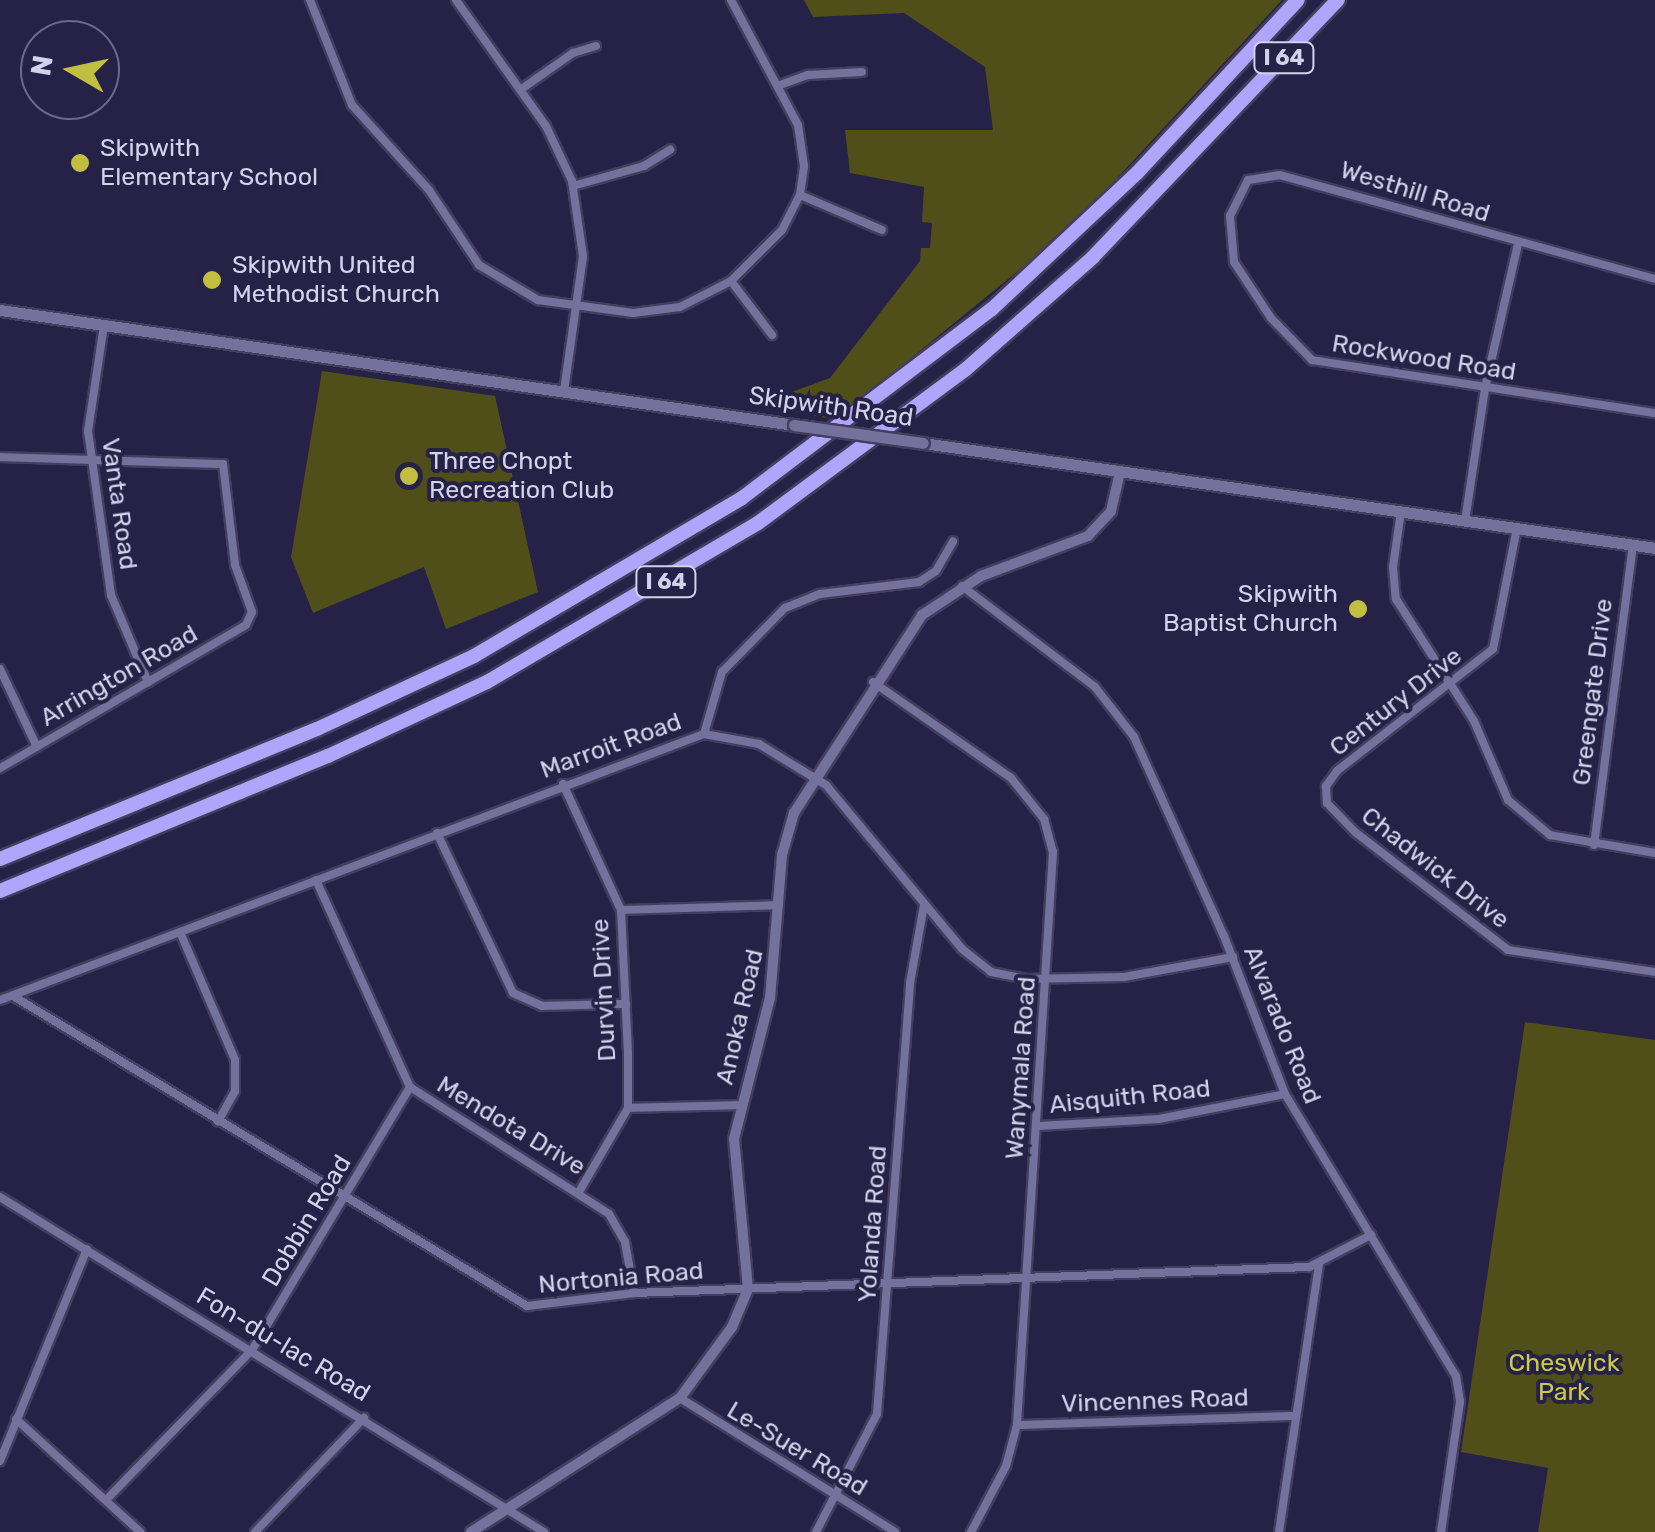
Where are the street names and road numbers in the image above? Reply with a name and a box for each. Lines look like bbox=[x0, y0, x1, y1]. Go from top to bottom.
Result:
road number: I 64 bbox=[1252, 41, 1316, 75]
street label: Westhill Road bbox=[1337, 155, 1493, 229]
street label: Rockwood Road bbox=[1330, 329, 1518, 387]
street label: Skipwith Road bbox=[747, 381, 915, 433]
street label: Vanta Road bbox=[95, 436, 143, 572]
road number: I 64 bbox=[634, 565, 698, 599]
street label: Greengate Drive bbox=[1567, 597, 1619, 787]
street label: Arrington Road bbox=[35, 619, 203, 733]
street label: Century Drive bbox=[1324, 641, 1468, 763]
street label: Marroit Road bbox=[536, 707, 686, 785]
street label: Chadwick Drive bbox=[1355, 801, 1515, 935]
street label: Durvin Drive bbox=[585, 918, 623, 1062]
street label: Alvarado Road bbox=[1237, 942, 1327, 1108]
street label: Anoka Road bbox=[710, 946, 770, 1088]
street label: Wanymala Road bbox=[1000, 976, 1042, 1160]
street label: Mendota Drive bbox=[431, 1070, 591, 1182]
street label: Aisquith Road bbox=[1048, 1074, 1212, 1120]
street label: Yolanda Road bbox=[853, 1144, 893, 1304]
street label: Dobbin Road bbox=[256, 1150, 358, 1292]
street label: Nortonia Road bbox=[537, 1256, 705, 1300]
street label: Fon-du-lac Road bbox=[191, 1281, 375, 1409]
street label: Vincennes Road bbox=[1061, 1383, 1249, 1419]
street label: Le-Suer Road bbox=[721, 1395, 873, 1503]

